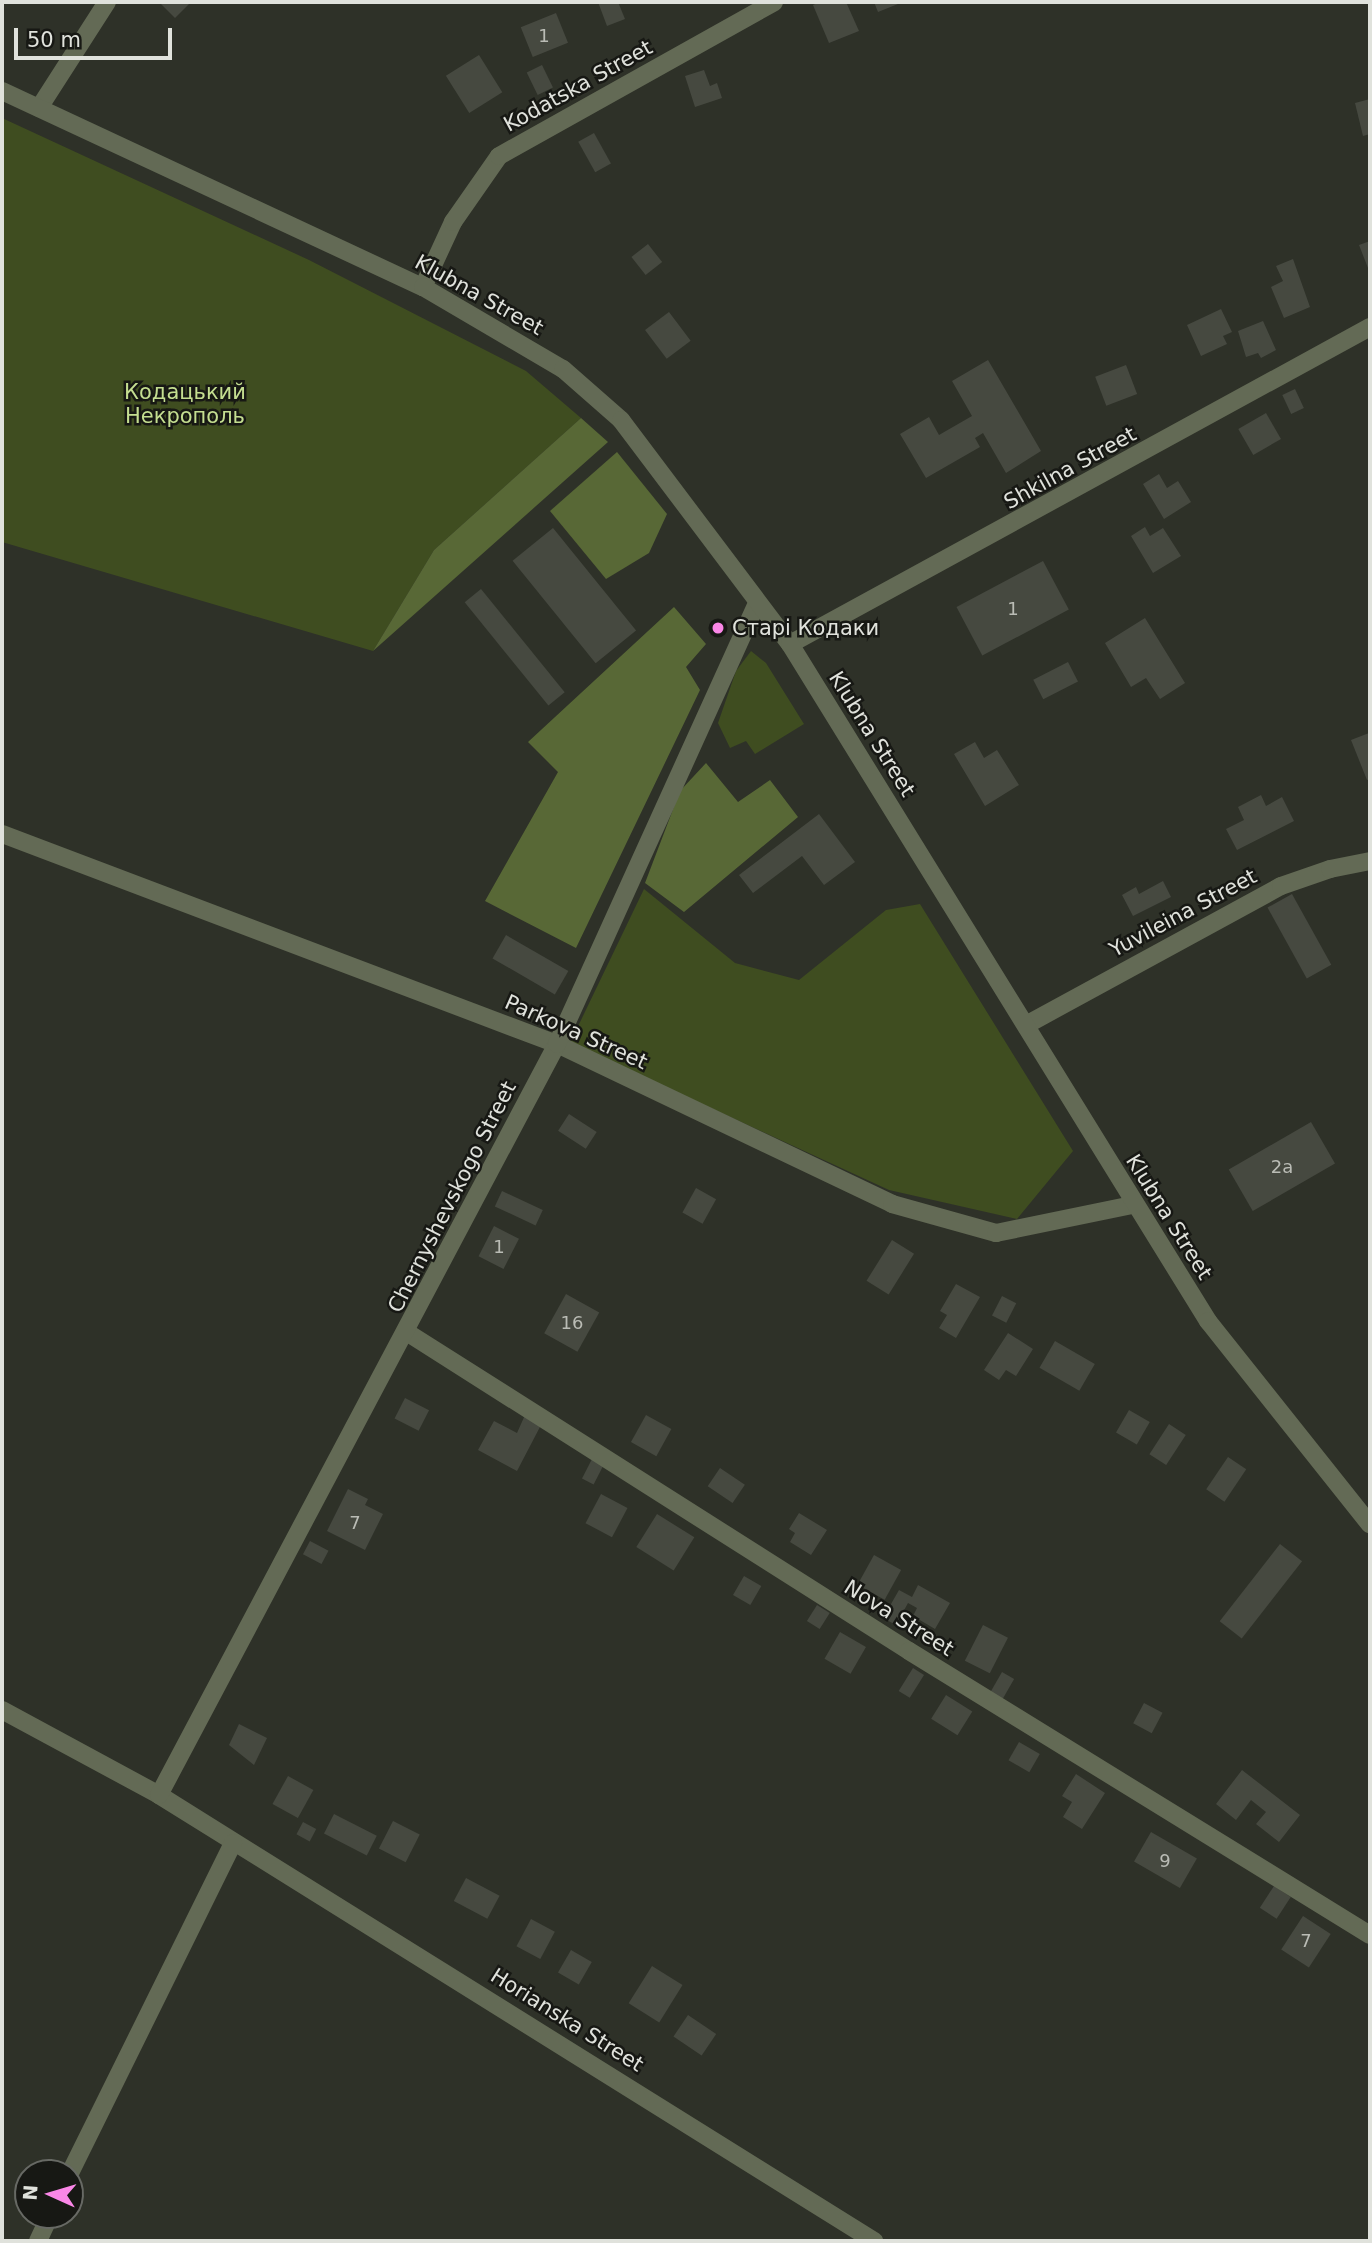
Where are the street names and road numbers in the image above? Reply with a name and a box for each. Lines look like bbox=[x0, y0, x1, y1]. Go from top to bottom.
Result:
street label: Kodatska Street bbox=[499, 35, 657, 137]
street label: Klubna Street bbox=[410, 249, 548, 341]
street label: Shkilna Street bbox=[1000, 421, 1140, 515]
street label: Klubna Street bbox=[823, 667, 921, 801]
street label: Yuvileina Street bbox=[1105, 864, 1261, 962]
street label: Parkova Street bbox=[501, 989, 651, 1075]
street label: Chernyshevskogo Street bbox=[383, 1077, 521, 1317]
street label: Klubna Street bbox=[1120, 1150, 1218, 1284]
street label: Nova Street bbox=[840, 1574, 958, 1662]
street label: Horianska Street bbox=[486, 1963, 648, 2077]

